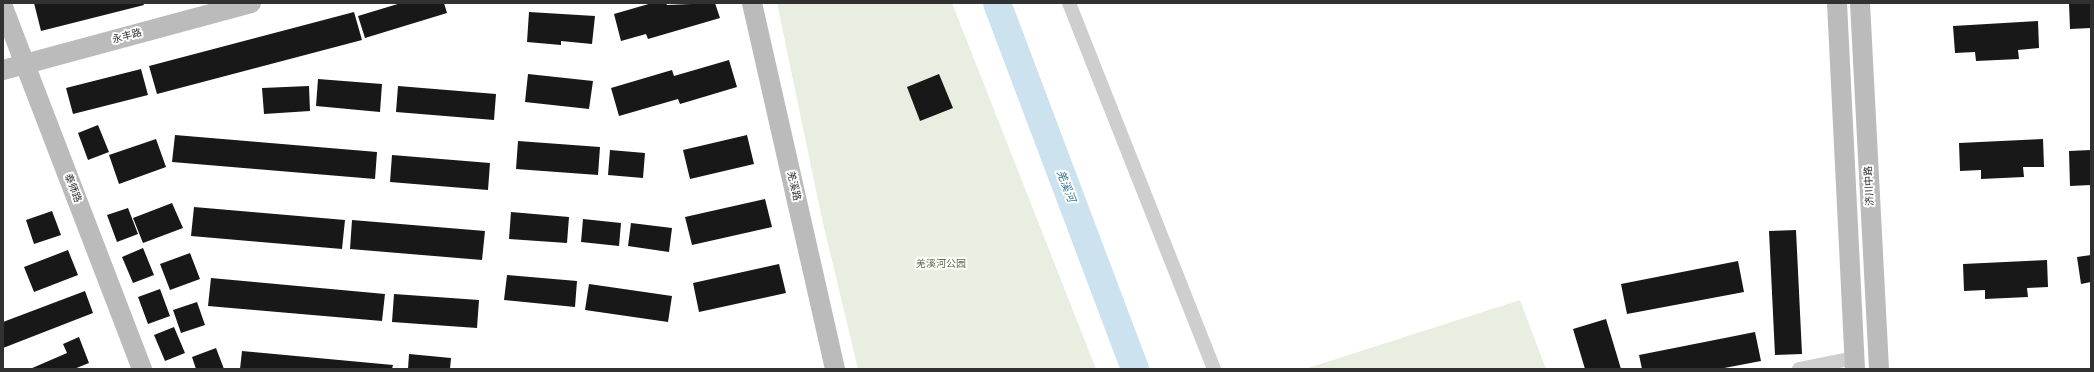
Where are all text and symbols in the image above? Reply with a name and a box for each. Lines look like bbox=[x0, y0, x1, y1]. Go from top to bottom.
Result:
street label: 永丰路 bbox=[111, 26, 143, 46]
street label: 济川中路 bbox=[1862, 166, 1876, 206]
water label: 羌溪河 bbox=[1054, 168, 1078, 204]
street label: 羌溪路 bbox=[785, 170, 803, 202]
street label: 泰师路 bbox=[62, 172, 84, 204]
park label: 羌溪河公园 bbox=[916, 258, 966, 270]

